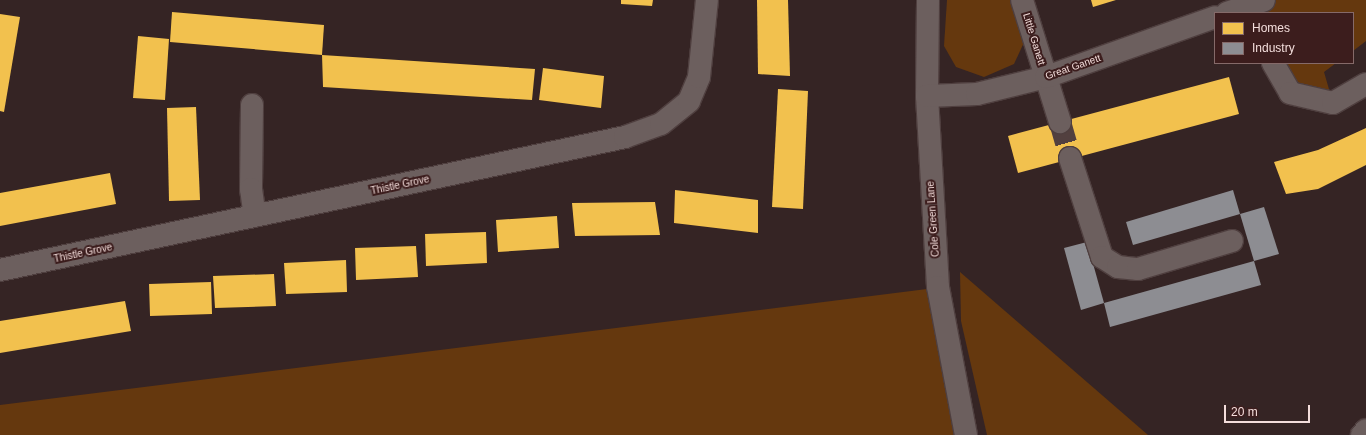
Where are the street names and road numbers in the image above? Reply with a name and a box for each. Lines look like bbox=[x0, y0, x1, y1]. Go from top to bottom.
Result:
street label: Little Ganett bbox=[1020, 11, 1048, 67]
street label: Great Ganett bbox=[1044, 52, 1102, 82]
street label: Thistle Grove bbox=[370, 173, 430, 197]
street label: Cole Green Lane bbox=[924, 181, 942, 257]
street label: Thistle Grove bbox=[53, 241, 113, 265]

